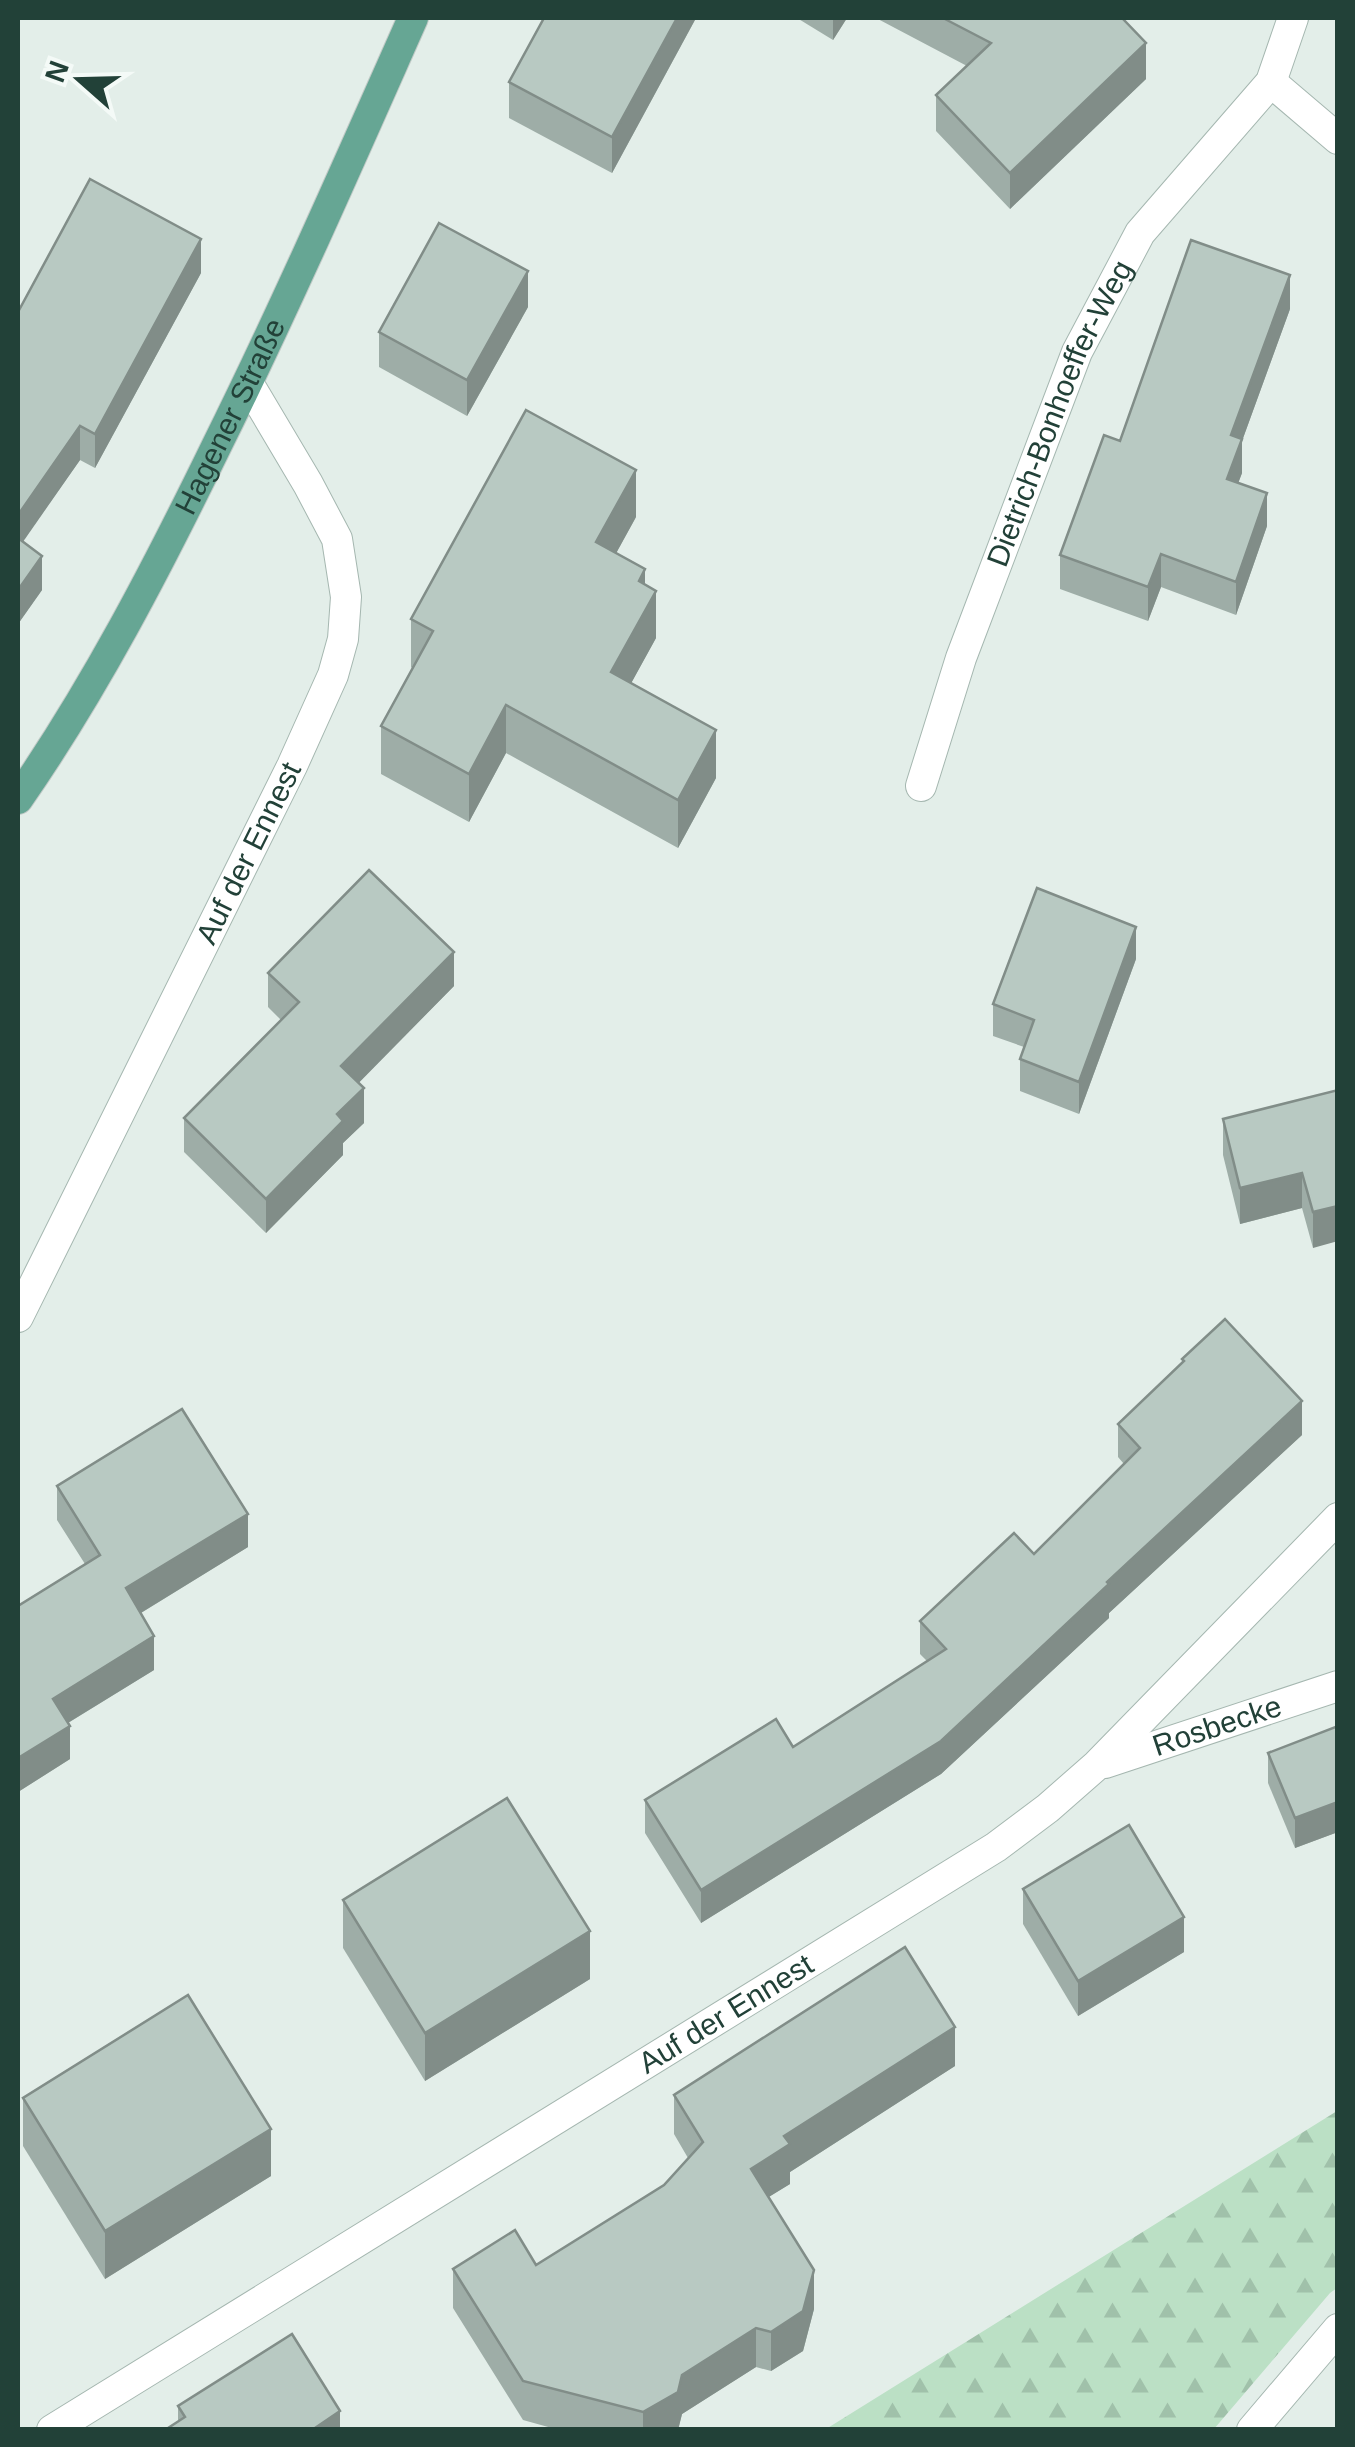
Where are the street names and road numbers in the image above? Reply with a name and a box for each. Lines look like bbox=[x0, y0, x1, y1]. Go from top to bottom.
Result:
street label: Dietrich-Bonhoeffer-Weg bbox=[980, 255, 1139, 571]
street label: Hagener Straße bbox=[168, 313, 291, 520]
street label: Auf der Ennest bbox=[189, 756, 307, 949]
street label: Rosbecke bbox=[1148, 1689, 1285, 1762]
street label: Auf der Ennest bbox=[632, 1947, 819, 2080]

